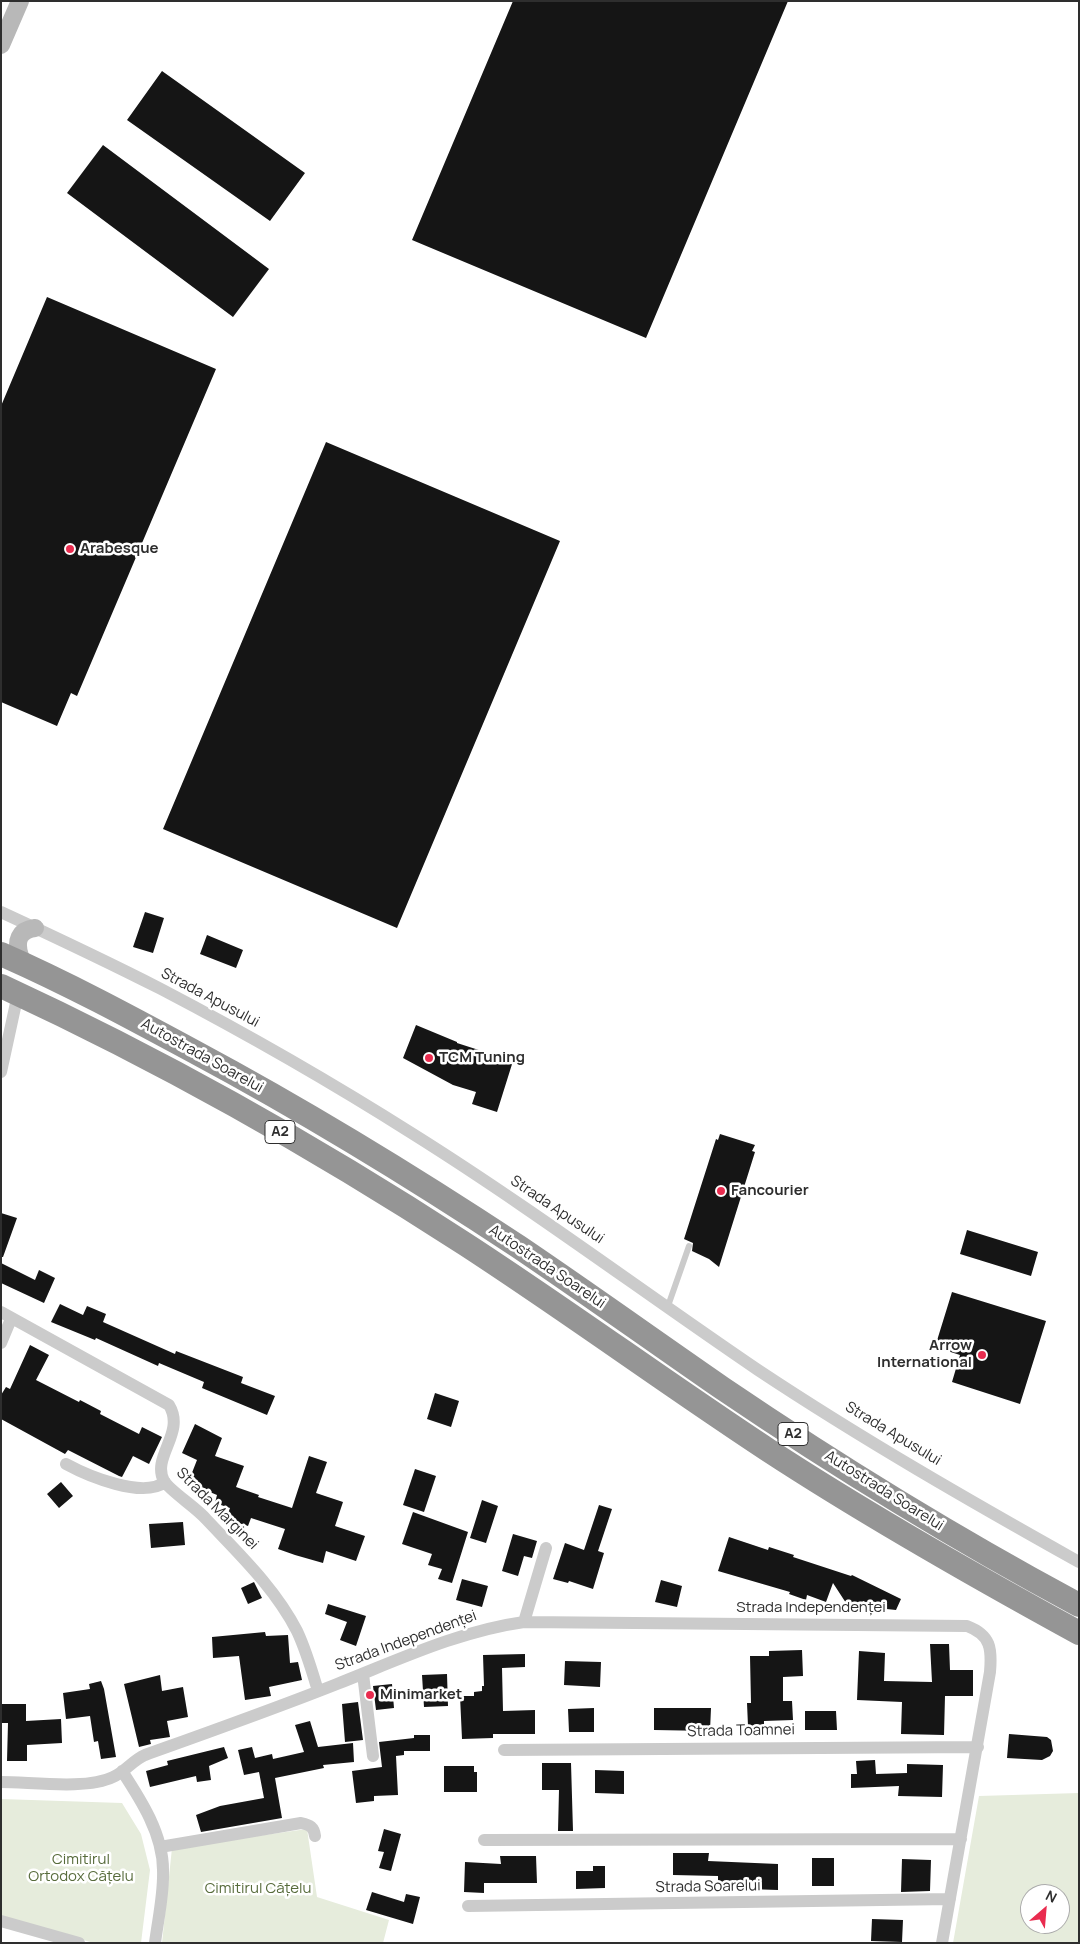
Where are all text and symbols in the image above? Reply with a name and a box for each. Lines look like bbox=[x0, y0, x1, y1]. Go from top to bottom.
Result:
place label: Arabesque bbox=[80, 540, 159, 558]
marker: Arabesque bbox=[64, 543, 76, 555]
street label: Strada Apusului bbox=[158, 964, 262, 1032]
street label: Autostrada Soarelui bbox=[138, 1015, 266, 1097]
place label: TCM Tuning bbox=[439, 1049, 525, 1067]
marker: TCM Tuning bbox=[423, 1052, 435, 1064]
road number: A2 bbox=[265, 1120, 295, 1144]
street label: Strada Apusului bbox=[507, 1172, 607, 1248]
place label: Fancourier bbox=[731, 1182, 809, 1200]
marker: Fancourier bbox=[715, 1185, 727, 1197]
street label: Autostrada Soarelui bbox=[485, 1221, 609, 1313]
place label: Arrow International bbox=[877, 1337, 972, 1372]
marker: Arrow International bbox=[976, 1349, 988, 1361]
street label: Strada Apusului bbox=[842, 1398, 944, 1470]
road number: A2 bbox=[778, 1422, 808, 1446]
street label: Autostrada Soarelui bbox=[821, 1447, 947, 1535]
street label: Strada Marginei bbox=[172, 1464, 262, 1554]
street label: Strada Independenței bbox=[736, 1599, 886, 1617]
street label: Strada Independenței bbox=[333, 1607, 479, 1675]
place label: Minimarket bbox=[380, 1686, 462, 1704]
marker: Minimarket bbox=[364, 1689, 376, 1701]
street label: Strada Toamnei bbox=[687, 1721, 795, 1741]
park label: Cimitirul Ortodox Cățelu bbox=[28, 1851, 134, 1886]
street label: Strada Soarelui bbox=[655, 1877, 761, 1897]
park label: Cimitirul Cățelu bbox=[205, 1880, 311, 1898]
north arrow bbox=[1020, 1884, 1070, 1934]
text: N bbox=[1043, 1885, 1060, 1907]

